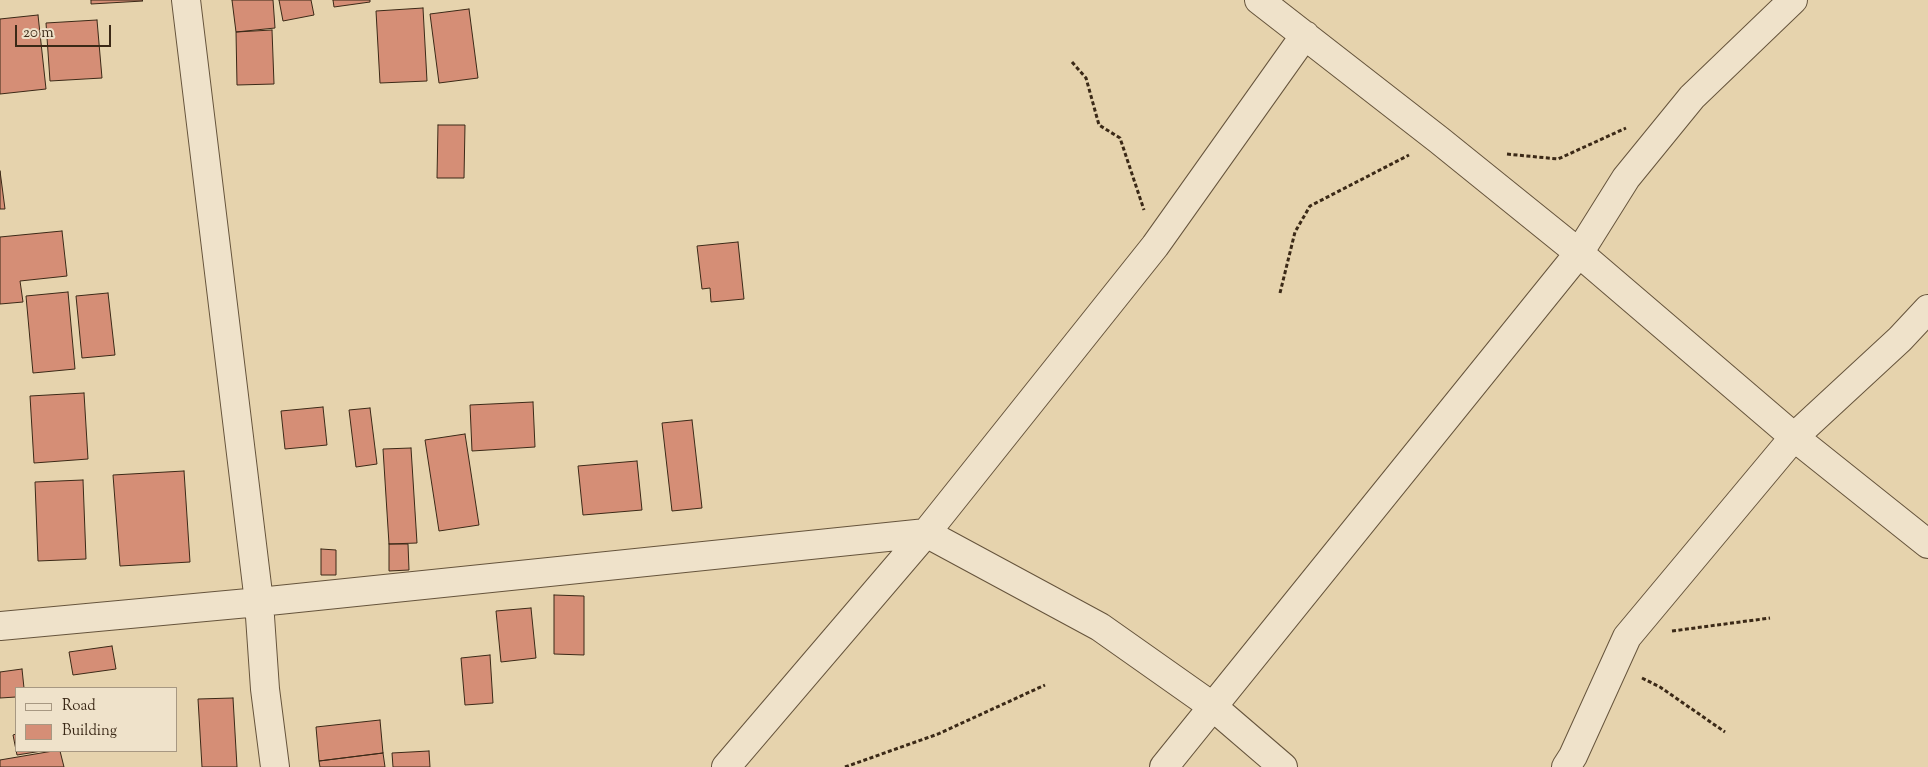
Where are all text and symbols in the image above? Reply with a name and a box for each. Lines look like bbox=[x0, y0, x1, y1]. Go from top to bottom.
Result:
scale bar bbox=[18, 15, 114, 47]
text: 20 m bbox=[23, 23, 54, 44]
legend bbox=[15, 687, 178, 752]
text: Road bbox=[62, 696, 96, 717]
text: Building bbox=[62, 721, 117, 742]

